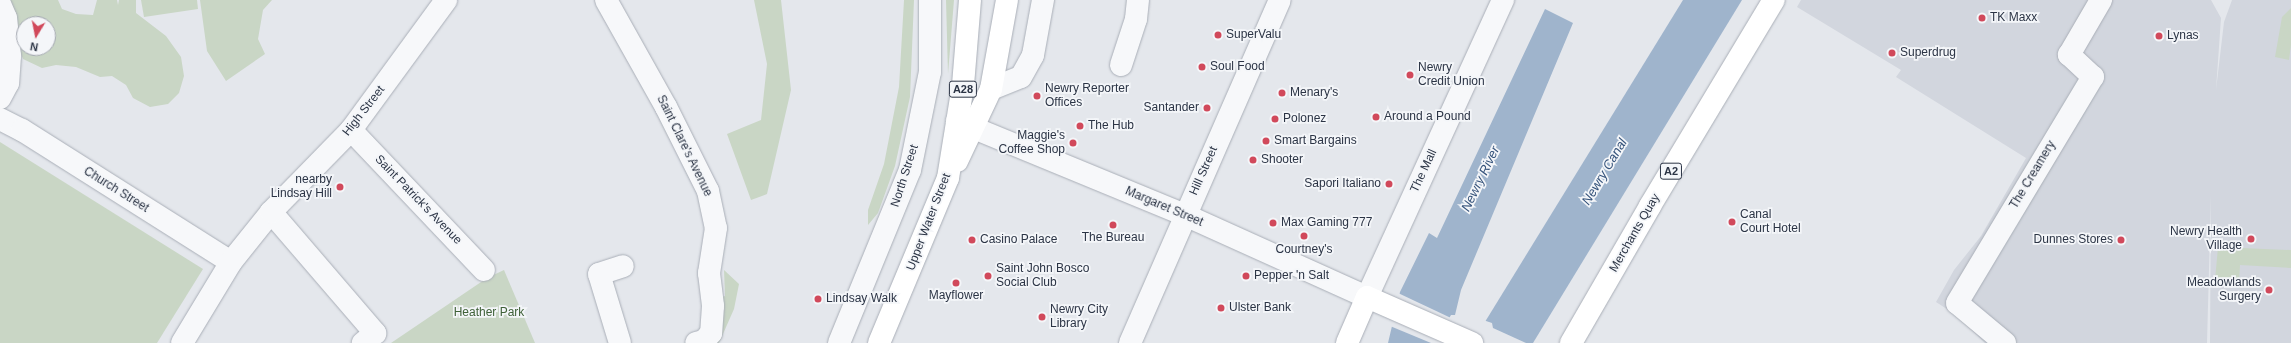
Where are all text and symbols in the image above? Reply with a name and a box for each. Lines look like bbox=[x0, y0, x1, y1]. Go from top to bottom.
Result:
place label: TK Maxx bbox=[1990, 11, 2037, 25]
marker: TK Maxx bbox=[1977, 13, 1987, 23]
north arrow bbox=[16, 16, 56, 56]
place label: SuperValu bbox=[1226, 28, 1281, 42]
place label: Lynas bbox=[2167, 29, 2199, 43]
marker: SuperValu bbox=[1213, 30, 1223, 40]
marker: Lynas bbox=[2154, 31, 2164, 41]
text: N bbox=[29, 40, 39, 53]
place label: Superdrug bbox=[1900, 46, 1956, 60]
marker: Superdrug bbox=[1887, 48, 1897, 58]
place label: Soul Food bbox=[1210, 60, 1265, 74]
place label: Newry Credit Union bbox=[1418, 61, 1485, 89]
marker: Soul Food bbox=[1197, 62, 1207, 72]
marker: Newry Credit Union bbox=[1405, 70, 1415, 80]
road number: A28 bbox=[948, 80, 978, 98]
place label: Newry Reporter Offices bbox=[1045, 82, 1129, 110]
street label: High Street bbox=[340, 83, 388, 139]
place label: Menary's bbox=[1290, 86, 1338, 100]
marker: Menary's bbox=[1277, 88, 1287, 98]
marker: Newry Reporter Offices bbox=[1032, 91, 1042, 101]
street label: Saint Clare's Avenue bbox=[653, 93, 715, 199]
place label: Santander bbox=[1144, 101, 1199, 115]
marker: Santander bbox=[1202, 103, 1212, 113]
place label: Around a Pound bbox=[1384, 110, 1471, 124]
place label: Polonez bbox=[1283, 112, 1326, 126]
marker: Around a Pound bbox=[1371, 112, 1381, 122]
marker: Polonez bbox=[1270, 114, 1280, 124]
place label: The Hub bbox=[1088, 119, 1134, 133]
marker: The Hub bbox=[1075, 121, 1085, 131]
place label: Maggie's Coffee Shop bbox=[999, 129, 1065, 157]
place label: Smart Bargains bbox=[1274, 134, 1357, 148]
marker: Smart Bargains bbox=[1261, 136, 1271, 146]
water label: Newry Canal bbox=[1579, 136, 1631, 208]
marker: Maggie's Coffee Shop bbox=[1068, 138, 1078, 148]
street label: The Creamery bbox=[2007, 138, 2059, 212]
street label: North Street bbox=[888, 143, 922, 209]
street label: Hill Street bbox=[1187, 144, 1221, 198]
water label: Newry River bbox=[1458, 144, 1504, 214]
street label: The Mall bbox=[1408, 147, 1440, 195]
street label: Saint Patrick's Avenue bbox=[371, 152, 465, 248]
place label: Shooter bbox=[1261, 153, 1303, 167]
marker: Shooter bbox=[1248, 155, 1258, 165]
road number: A2 bbox=[1659, 162, 1683, 180]
street label: Church Street bbox=[81, 164, 151, 216]
street label: Upper Water Street bbox=[904, 171, 954, 273]
place label: nearby Lindsay Hill bbox=[271, 173, 332, 201]
place label: Sapori Italiano bbox=[1304, 177, 1381, 191]
marker: Sapori Italiano bbox=[1384, 179, 1394, 189]
marker: nearby Lindsay Hill bbox=[335, 182, 345, 192]
street label: Margaret Street bbox=[1123, 184, 1205, 230]
street label: Merchants Quay bbox=[1607, 191, 1663, 275]
place label: Canal Court Hotel bbox=[1740, 208, 1801, 236]
place label: Max Gaming 777 bbox=[1281, 216, 1372, 230]
marker: Canal Court Hotel bbox=[1727, 217, 1737, 227]
marker: Max Gaming 777 bbox=[1268, 218, 1278, 228]
marker: The Bureau bbox=[1108, 220, 1118, 230]
place label: Newry Health Village bbox=[2170, 225, 2242, 253]
place label: The Bureau bbox=[1082, 231, 1144, 245]
marker: Courtney's bbox=[1299, 231, 1309, 241]
place label: Casino Palace bbox=[980, 233, 1057, 247]
place label: Dunnes Stores bbox=[2034, 233, 2113, 247]
marker: Newry Health Village bbox=[2245, 233, 2257, 245]
marker: Casino Palace bbox=[967, 235, 977, 245]
marker: Dunnes Stores bbox=[2116, 235, 2126, 245]
place label: Courtney's bbox=[1276, 243, 1332, 257]
place label: Saint John Bosco Social Club bbox=[996, 262, 1089, 290]
place label: Pepper 'n Salt bbox=[1254, 269, 1329, 283]
marker: Saint John Bosco Social Club bbox=[983, 271, 993, 281]
marker: Pepper 'n Salt bbox=[1241, 271, 1251, 281]
place label: Meadowlands Surgery bbox=[2187, 276, 2261, 304]
marker: Mayflower bbox=[951, 278, 961, 288]
marker: Meadowlands Surgery bbox=[2264, 285, 2274, 295]
place label: Mayflower bbox=[929, 289, 983, 303]
place label: Lindsay Walk bbox=[826, 292, 897, 306]
marker: Lindsay Walk bbox=[813, 294, 823, 304]
place label: Ulster Bank bbox=[1229, 301, 1291, 315]
place label: Newry City Library bbox=[1050, 303, 1108, 331]
marker: Ulster Bank bbox=[1216, 303, 1226, 313]
park label: Heather Park bbox=[454, 306, 524, 320]
marker: Newry City Library bbox=[1037, 312, 1047, 322]

